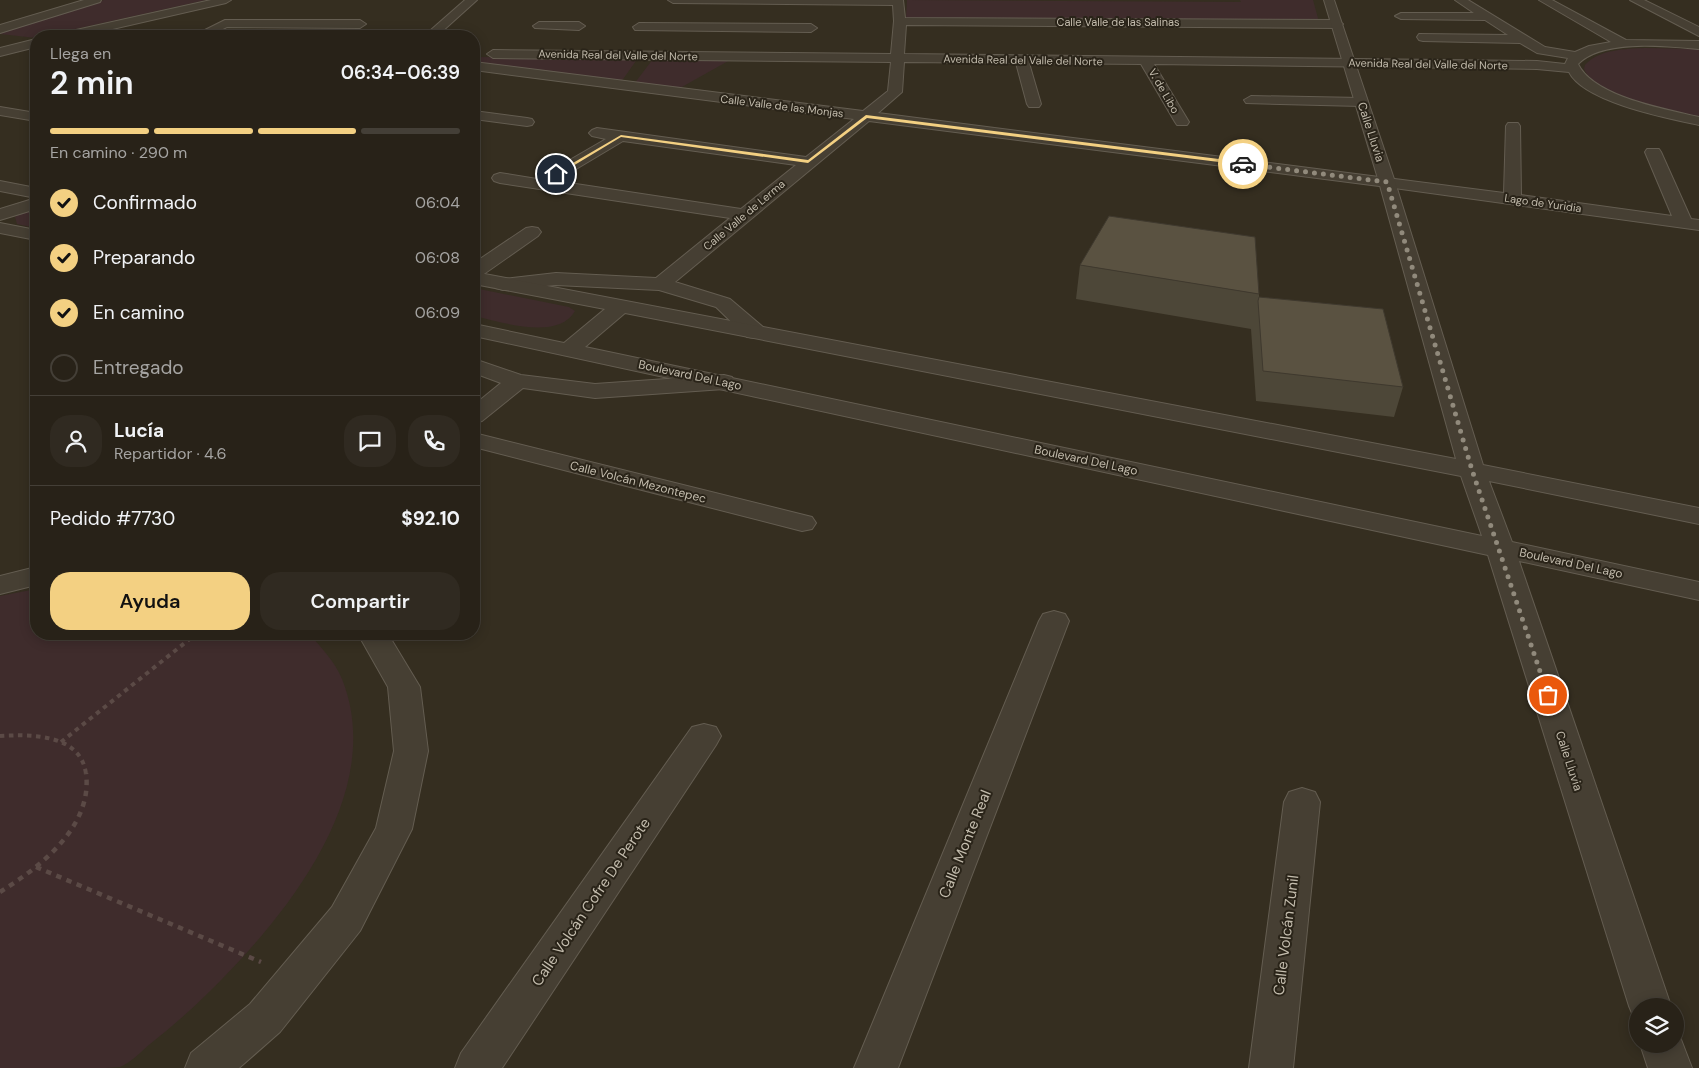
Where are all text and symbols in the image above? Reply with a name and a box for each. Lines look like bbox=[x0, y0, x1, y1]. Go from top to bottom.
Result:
street label: Calle Valle de las Salinas bbox=[1057, 15, 1180, 29]
text: Llega en bbox=[50, 43, 111, 64]
street label: Avenida Real del Valle del Norte bbox=[538, 47, 698, 63]
street label: Avenida Real del Valle del Norte bbox=[943, 52, 1103, 68]
street label: Avenida Real del Valle del Norte bbox=[1348, 56, 1508, 72]
text: 06:34–06:39 bbox=[341, 60, 460, 85]
text: 2 min bbox=[50, 62, 134, 104]
street label: V. de Libo bbox=[1146, 66, 1182, 116]
street label: Calle Valle de las Monjas bbox=[720, 91, 844, 121]
street label: Calle Lluvia bbox=[1354, 100, 1388, 164]
courier bbox=[1218, 139, 1268, 189]
text: En camino · 290 m bbox=[50, 142, 187, 163]
icon: car bbox=[1229, 150, 1257, 178]
pin bbox=[535, 153, 577, 195]
icon: home bbox=[542, 160, 570, 188]
street label: Calle Valle de Lerma bbox=[700, 177, 788, 253]
icon: check bbox=[50, 189, 78, 217]
text: Confirmado bbox=[93, 190, 197, 215]
street label: Lago de Yuridia bbox=[1503, 191, 1583, 215]
text: 06:04 bbox=[415, 192, 460, 213]
icon: check bbox=[50, 244, 78, 272]
text: Preparando bbox=[93, 245, 195, 270]
text: 06:08 bbox=[415, 247, 460, 268]
icon: check bbox=[50, 299, 78, 327]
text: En camino bbox=[93, 300, 185, 325]
text: 06:09 bbox=[415, 302, 460, 323]
text: Entregado bbox=[93, 355, 184, 380]
street label: Boulevard Del Lago bbox=[637, 356, 743, 394]
button: person bbox=[50, 415, 102, 467]
button: chat bbox=[344, 415, 396, 467]
button: phone bbox=[408, 415, 460, 467]
text: Lucía bbox=[114, 418, 164, 443]
street label: Boulevard Del Lago bbox=[1033, 441, 1139, 479]
text: Repartidor · 4.6 bbox=[114, 443, 226, 464]
street label: Calle Volcán Mezontepec bbox=[568, 457, 708, 507]
text: Pedido #7730 bbox=[50, 506, 175, 531]
text: $92.10 bbox=[401, 506, 460, 531]
street label: Boulevard Del Lago bbox=[1518, 544, 1624, 582]
button: Ayuda bbox=[50, 572, 250, 630]
button: Compartir bbox=[260, 572, 460, 630]
pin bbox=[1527, 674, 1569, 716]
icon: bag bbox=[1534, 681, 1562, 709]
street label: Calle Lluvia bbox=[1552, 729, 1586, 793]
street label: Calle Monte Real bbox=[934, 787, 996, 901]
street label: Calle Volcán Cofre De Perote bbox=[527, 814, 655, 990]
street label: Calle Volcán Zunil bbox=[1269, 874, 1303, 996]
map controls bbox=[1629, 998, 1684, 1053]
button: layers bbox=[1629, 998, 1684, 1053]

